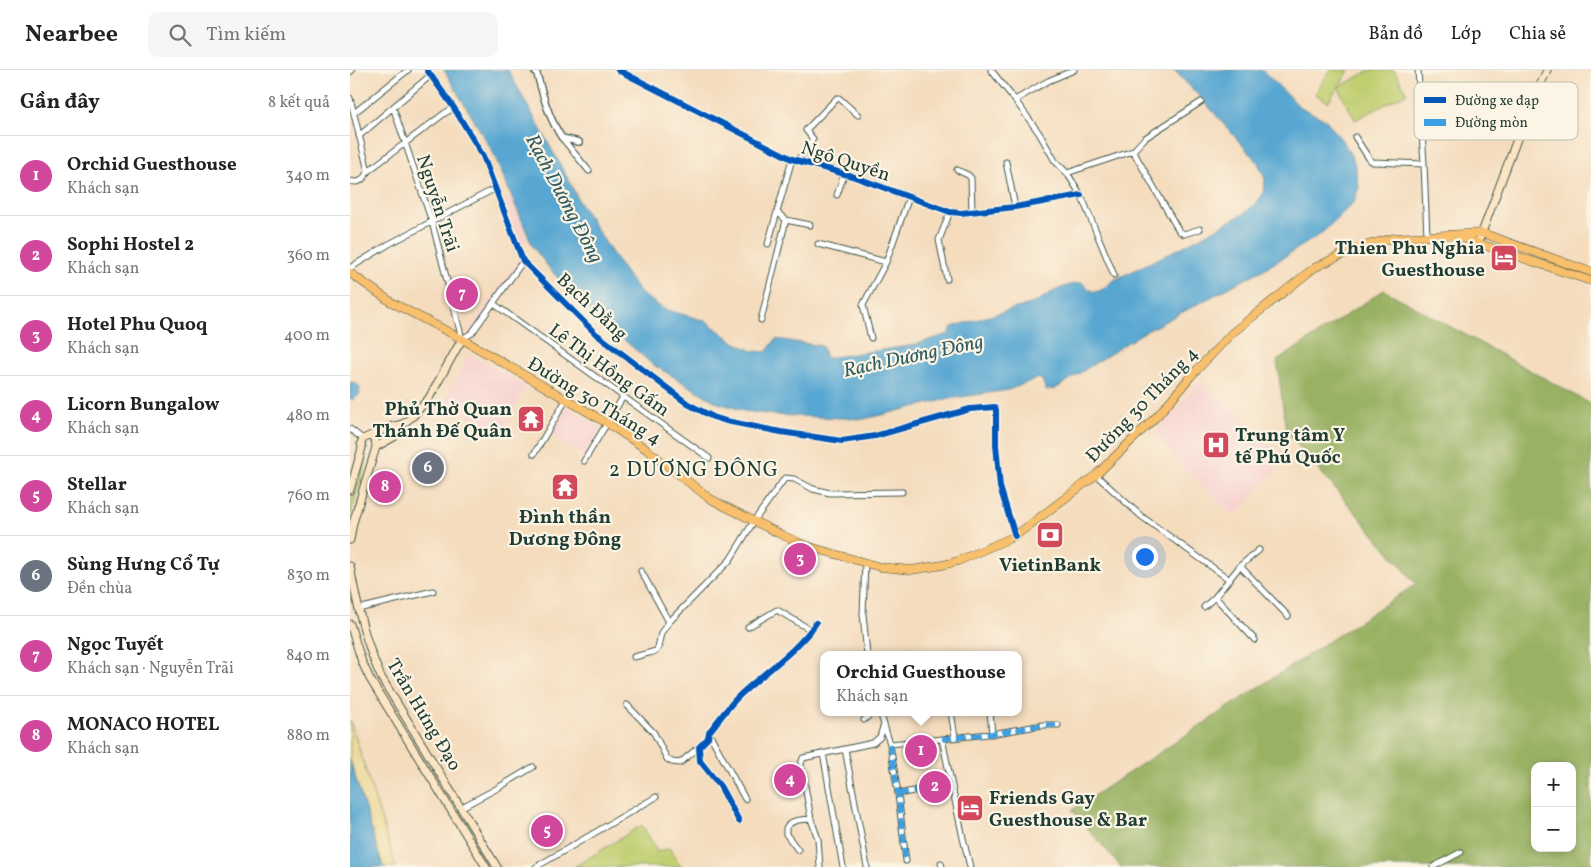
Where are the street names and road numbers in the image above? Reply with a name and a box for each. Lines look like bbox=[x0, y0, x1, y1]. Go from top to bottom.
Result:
street label: Ngô Quyền bbox=[798, 135, 893, 189]
street label: Nguyễn Trãi bbox=[409, 152, 465, 256]
street label: Bạch Đằng bbox=[550, 268, 633, 347]
street label: Lê Thị Hồng Gấm bbox=[543, 318, 675, 424]
street label: Đường 30 Tháng 4 bbox=[1080, 342, 1205, 469]
street label: Đường 30 Tháng 4 bbox=[522, 351, 666, 452]
street label: Trần Hưng Đạo bbox=[380, 654, 467, 776]

